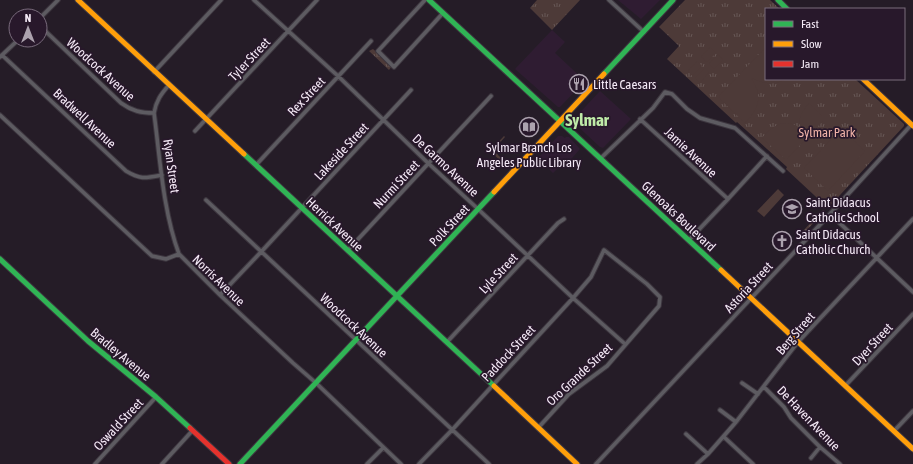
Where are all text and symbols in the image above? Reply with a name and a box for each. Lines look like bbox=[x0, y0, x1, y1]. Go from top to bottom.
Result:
north arrow bbox=[8, 8, 48, 48]
legend bbox=[765, 8, 905, 80]
text: N bbox=[25, 12, 31, 24]
text: Fast bbox=[801, 17, 819, 31]
street label: Tyler Street bbox=[225, 34, 273, 84]
street label: Woodcock Avenue bbox=[63, 35, 138, 104]
text: Slow bbox=[801, 37, 822, 51]
text: Jam bbox=[801, 57, 819, 71]
restaurant icon: Little Caesars bbox=[568, 73, 590, 95]
street label: Rex Street bbox=[285, 74, 328, 119]
place label: Little Caesars bbox=[593, 77, 657, 92]
street label: Bradwell Avenue bbox=[50, 86, 119, 151]
district label: Sylmar bbox=[565, 110, 610, 130]
library icon: Sylmar Branch Los Angeles Public Library bbox=[518, 116, 540, 138]
street label: Lakeside Street bbox=[311, 120, 372, 183]
street label: Jamie Avenue bbox=[661, 124, 720, 180]
park label: Sylmar Park bbox=[799, 125, 856, 140]
street label: De Garmo Avenue bbox=[409, 131, 482, 200]
street label: Ryan Street bbox=[160, 138, 183, 194]
place label: Sylmar Branch Los Angeles Public Library bbox=[477, 140, 582, 170]
street label: Nurmi Street bbox=[370, 157, 423, 212]
street label: Glenoaks Boulevard bbox=[639, 178, 719, 254]
street label: Herrick Avenue bbox=[303, 194, 366, 255]
place label: Saint Didacus Catholic School bbox=[806, 195, 880, 225]
school or university icon: Saint Didacus Catholic School bbox=[781, 198, 803, 220]
street label: Polk Street bbox=[426, 201, 473, 249]
place label: Saint Didacus Catholic Church bbox=[796, 227, 870, 257]
church icon: Saint Didacus Catholic Church bbox=[771, 230, 793, 252]
street label: Lyle Street bbox=[476, 250, 521, 297]
street label: Norris Avenue bbox=[189, 252, 248, 309]
street label: Astoria Street bbox=[721, 259, 776, 316]
street label: Woodcock Avenue bbox=[317, 290, 391, 360]
street label: Berg Street bbox=[773, 309, 818, 358]
street label: Dyer Street bbox=[849, 320, 896, 369]
street label: Paddock Street bbox=[479, 322, 538, 385]
street label: Bradley Avenue bbox=[87, 325, 154, 384]
street label: Oro Grande Street bbox=[543, 340, 616, 409]
street label: De Haven Avenue bbox=[774, 383, 843, 454]
street label: Oswald Street bbox=[90, 395, 146, 453]

